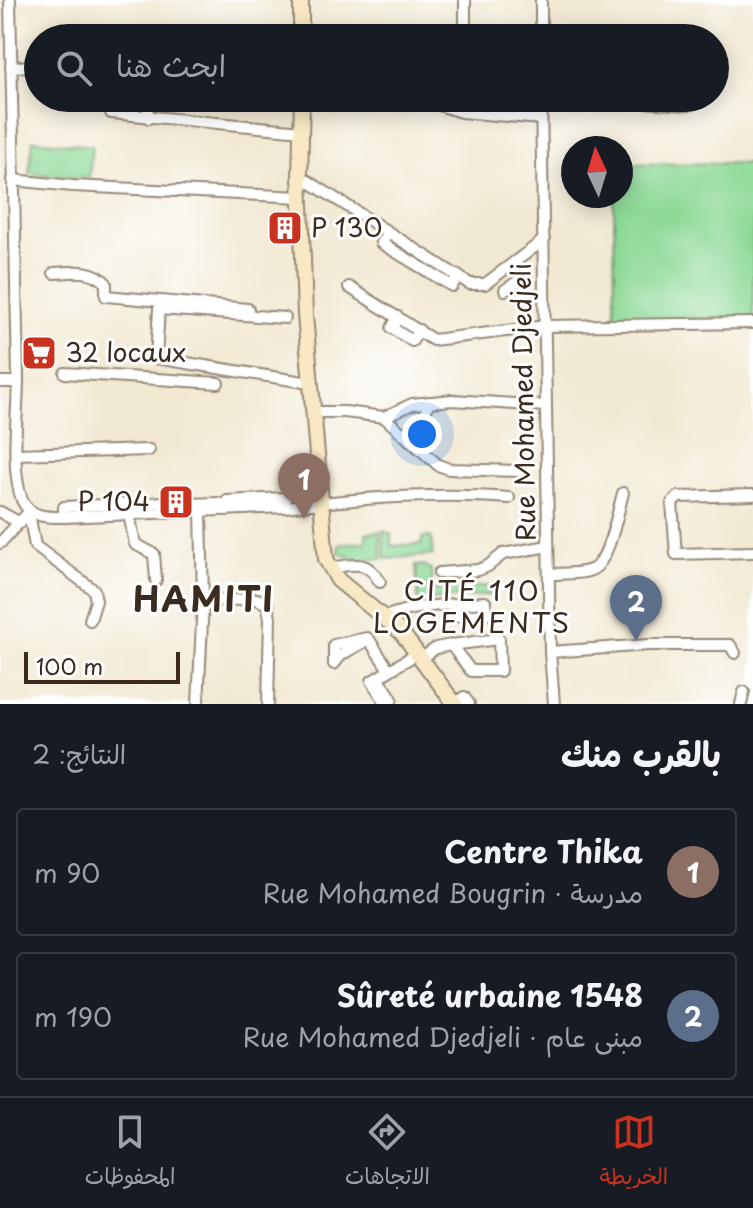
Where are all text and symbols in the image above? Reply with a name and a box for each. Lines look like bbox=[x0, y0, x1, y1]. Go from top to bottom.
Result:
search box bbox=[24, 24, 729, 112]
text: ابحث هنا bbox=[116, 42, 226, 87]
icon: search bbox=[52, 46, 96, 90]
north arrow bbox=[561, 136, 633, 208]
place label: P 130 bbox=[311, 207, 382, 246]
building icon: P 130 bbox=[266, 209, 304, 247]
street label: Rue Mohamed Djedjeli bbox=[501, 263, 544, 542]
place label: 32 locaux bbox=[65, 332, 186, 371]
supermarket icon: 32 locaux bbox=[20, 334, 58, 372]
your location bbox=[402, 414, 442, 454]
pin: 1 bbox=[278, 453, 330, 519]
place label: P 104 bbox=[77, 481, 150, 520]
building icon: P 104 bbox=[157, 483, 195, 521]
district label: CITÉ 110 LOGEMENTS bbox=[373, 568, 571, 643]
district label: HAMITI bbox=[133, 572, 275, 624]
pin: 2 bbox=[610, 575, 662, 641]
scale bar bbox=[24, 648, 180, 684]
text: 100 m bbox=[36, 649, 103, 682]
text: بالقرب منك bbox=[561, 727, 721, 779]
text: النتائج: 2 bbox=[32, 734, 126, 773]
text: Centre Thika bbox=[444, 828, 643, 873]
text: 90 m bbox=[34, 853, 100, 892]
text: 1 bbox=[687, 853, 699, 892]
text: مدرسة · Rue Mohamed Bougrin bbox=[263, 873, 643, 912]
text: Sûreté urbaine 1548 bbox=[337, 972, 643, 1017]
text: 190 m bbox=[34, 997, 112, 1036]
text: 2 bbox=[684, 997, 702, 1036]
text: مبنى عام · Rue Mohamed Djedjeli bbox=[243, 1017, 643, 1056]
tab: المحفوظات bbox=[85, 1110, 175, 1196]
tab: الاتجاهات bbox=[345, 1110, 430, 1196]
tab: الخريطة bbox=[600, 1110, 668, 1196]

